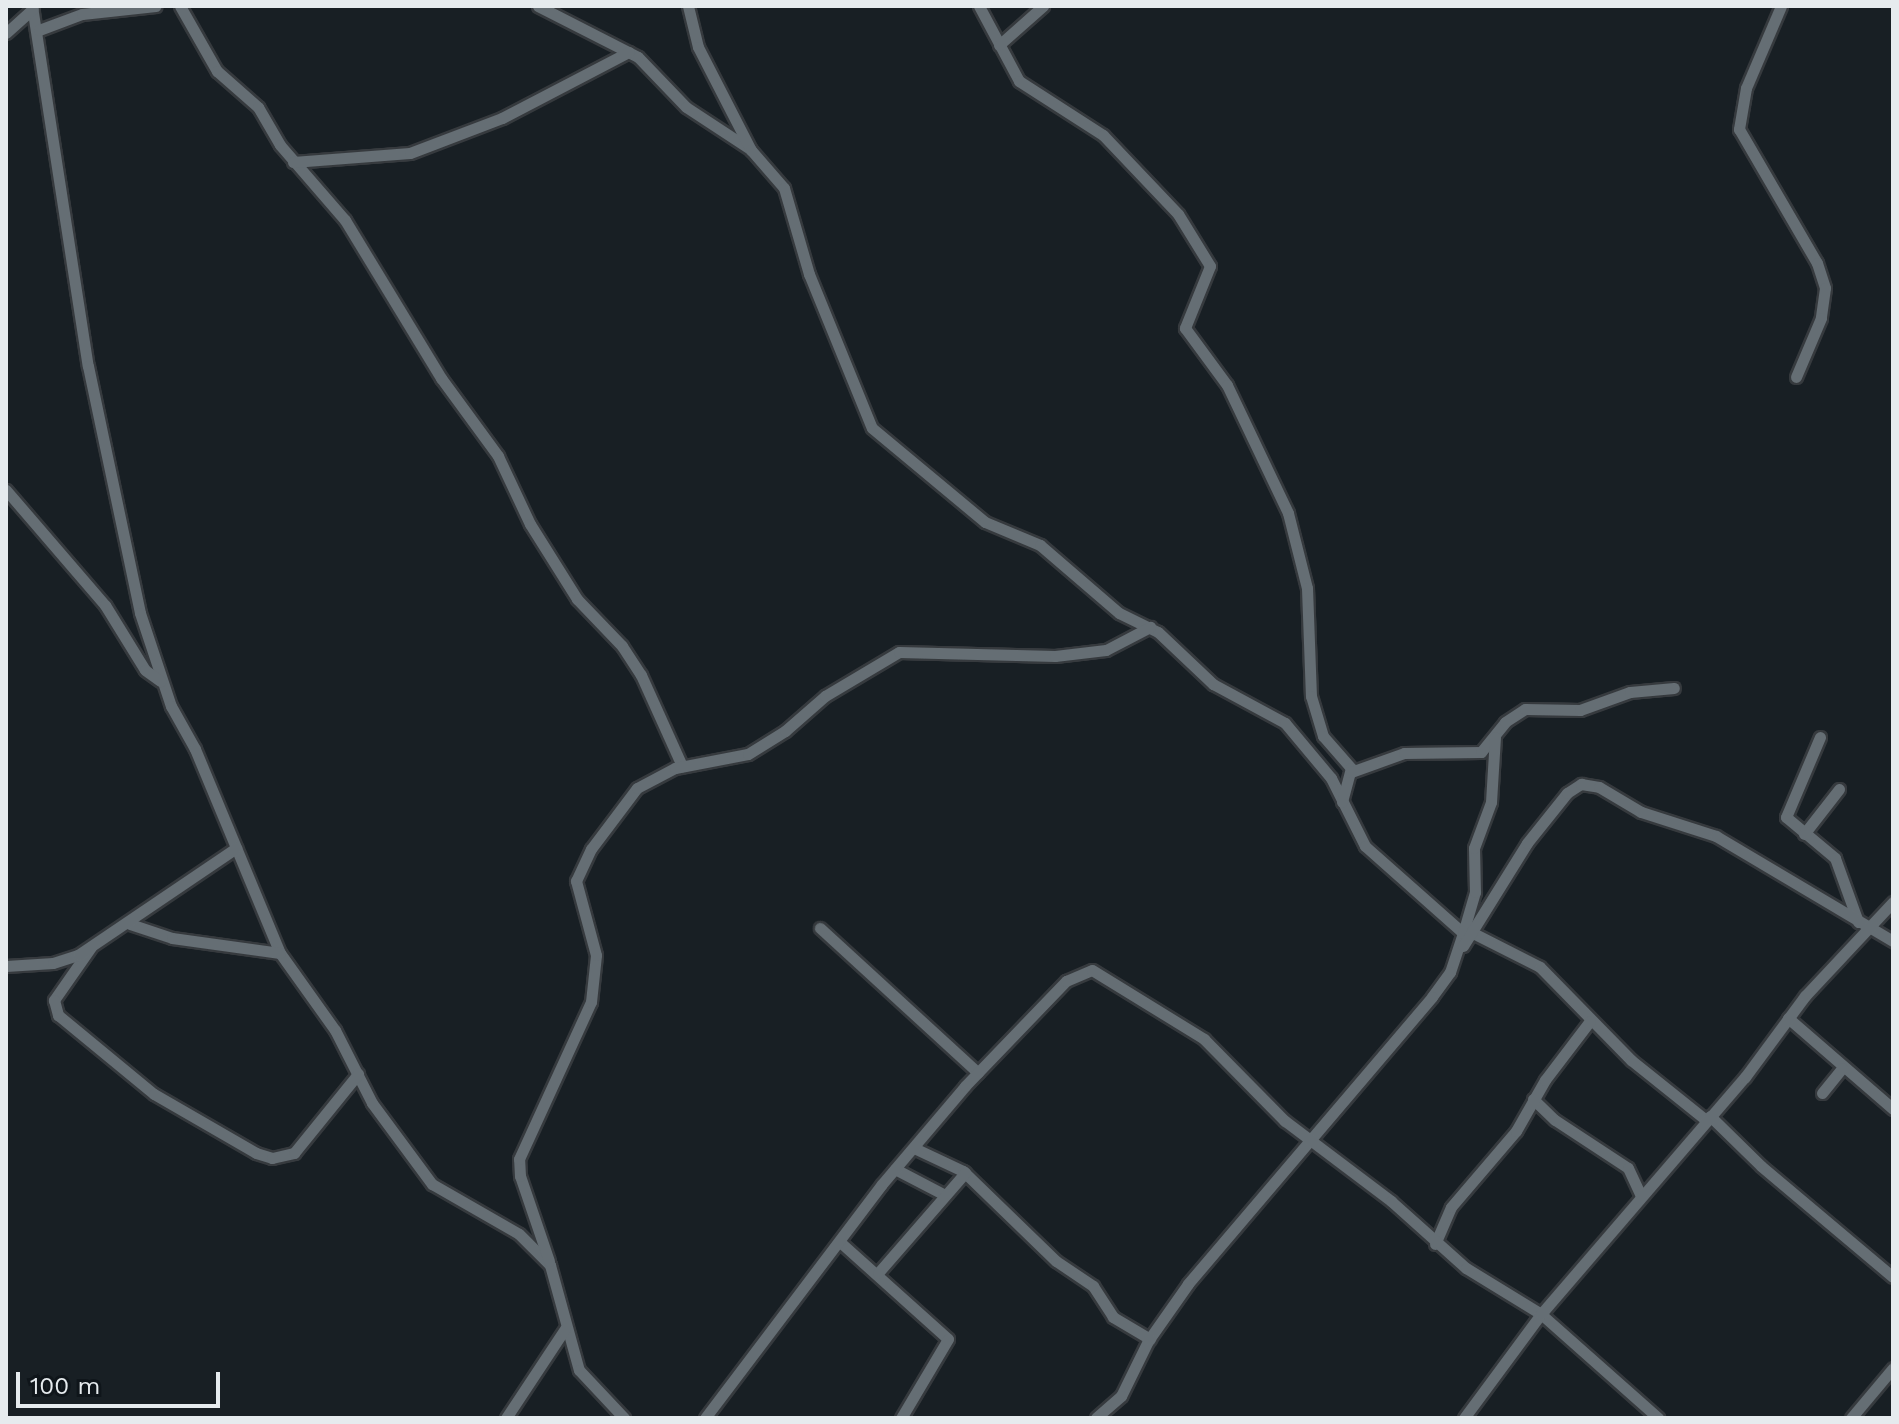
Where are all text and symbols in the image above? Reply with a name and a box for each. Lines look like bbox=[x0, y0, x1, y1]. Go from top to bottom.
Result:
scale bar bbox=[20, 1356, 224, 1406]
text: 100 m bbox=[30, 1372, 100, 1400]

